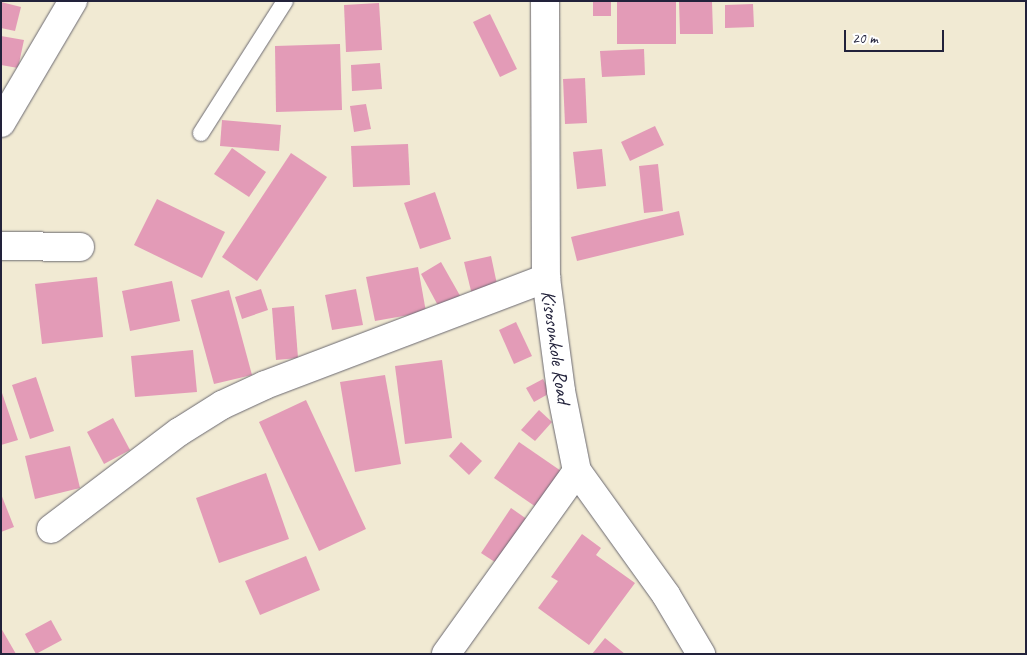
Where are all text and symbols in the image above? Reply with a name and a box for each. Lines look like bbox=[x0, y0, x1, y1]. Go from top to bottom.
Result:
scale bar bbox=[847, 20, 947, 52]
text: 20 m bbox=[852, 29, 878, 48]
street label: Kisosonkole Road bbox=[536, 289, 576, 405]

